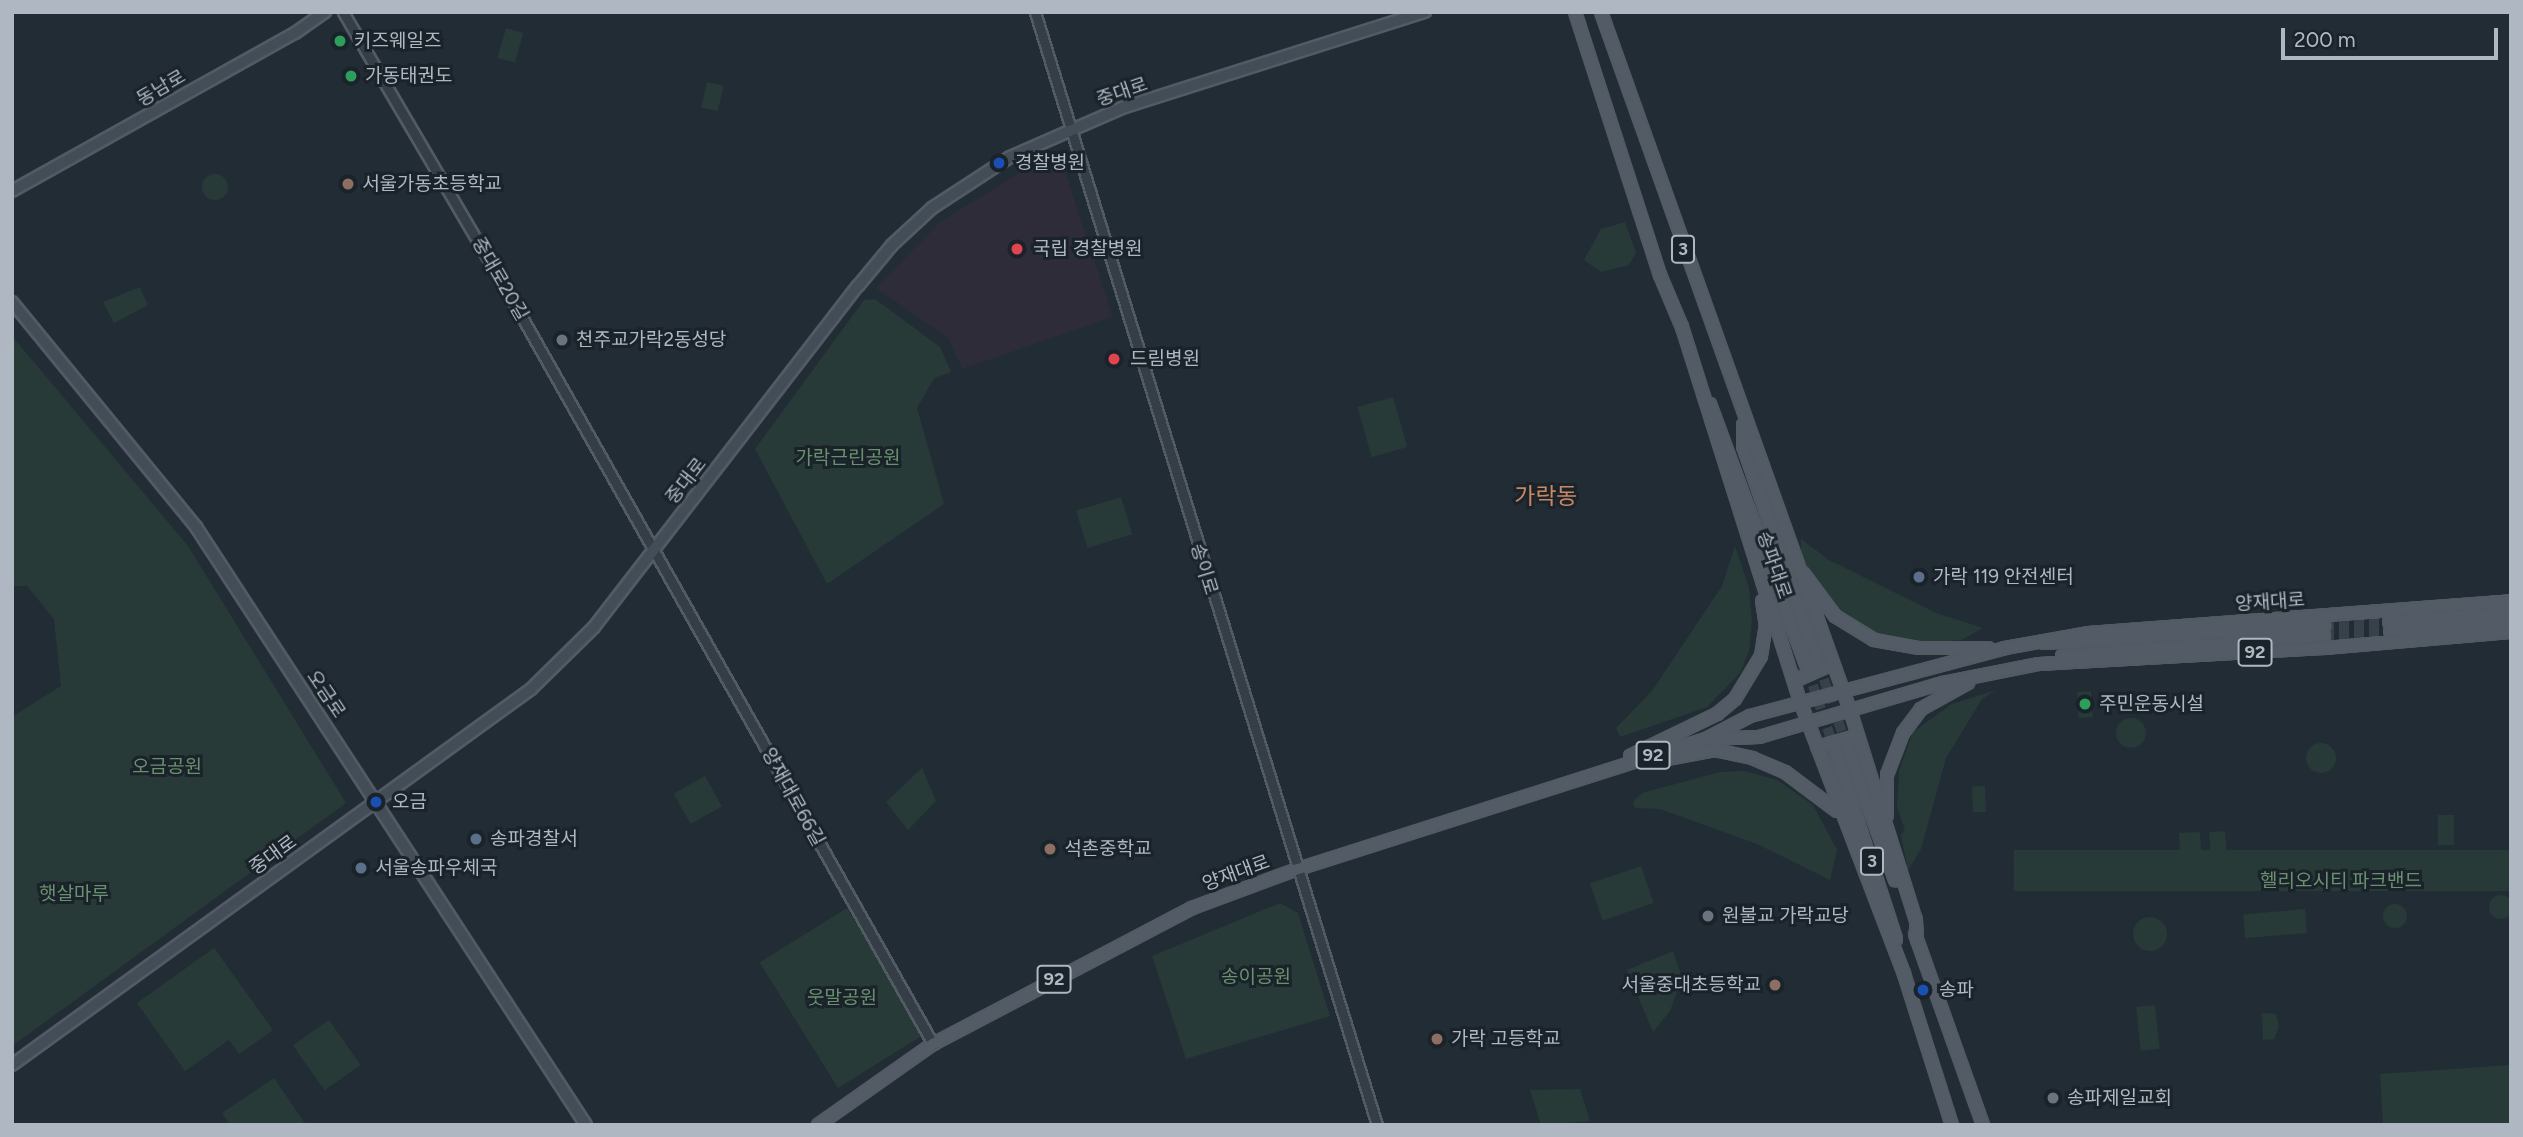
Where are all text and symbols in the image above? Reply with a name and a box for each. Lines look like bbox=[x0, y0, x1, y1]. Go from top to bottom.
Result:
scale bar bbox=[2285, 14, 2502, 58]
text: 200 m bbox=[2294, 27, 2356, 52]
place label: 키즈웨일즈 bbox=[354, 30, 441, 52]
marker: 키즈웨일즈 bbox=[332, 33, 348, 49]
street label: 동남로 bbox=[133, 65, 189, 111]
place label: 가동태권도 bbox=[365, 65, 452, 87]
marker: 가동태권도 bbox=[343, 68, 359, 84]
street label: 중대로 bbox=[1093, 73, 1151, 111]
place label: 경찰병원 bbox=[1015, 152, 1085, 174]
marker: 경찰병원 bbox=[989, 153, 1009, 173]
place label: 서울가동초등학교 bbox=[362, 173, 502, 195]
marker: 서울가동초등학교 bbox=[340, 176, 356, 192]
street label: 중대로20길 bbox=[467, 233, 533, 325]
road number: 3 bbox=[1671, 234, 1695, 264]
place label: 국립 경찰병원 bbox=[1033, 238, 1143, 260]
marker: 국립 경찰병원 bbox=[1007, 239, 1027, 259]
place label: 천주교가락2동성당 bbox=[576, 329, 726, 351]
marker: 천주교가락2동성당 bbox=[554, 332, 570, 348]
place label: 드림병원 bbox=[1130, 348, 1200, 370]
marker: 드림병원 bbox=[1104, 349, 1124, 369]
park label: 가락근린공원 bbox=[796, 447, 900, 469]
street label: 중대로 bbox=[661, 453, 711, 509]
district label: 가락동 bbox=[1514, 482, 1578, 510]
street label: 송파대로 bbox=[1752, 528, 1796, 602]
street label: 송이로 bbox=[1185, 541, 1223, 597]
place label: 가락 119 안전센터 bbox=[1933, 566, 2074, 588]
marker: 가락 119 안전센터 bbox=[1911, 569, 1927, 585]
street label: 양재대로 bbox=[2234, 588, 2306, 616]
road number: 92 bbox=[2238, 638, 2272, 666]
street label: 오금로 bbox=[302, 666, 350, 722]
place label: 주민운동시설 bbox=[2099, 693, 2204, 715]
marker: 주민운동시설 bbox=[2077, 696, 2093, 712]
road number: 92 bbox=[1636, 740, 1670, 770]
street label: 양재대로66길 bbox=[757, 744, 829, 850]
park label: 오금공원 bbox=[132, 756, 202, 778]
place label: 오금 bbox=[392, 791, 427, 813]
marker: 오금 bbox=[366, 792, 386, 812]
place label: 송파경찰서 bbox=[490, 828, 577, 850]
street label: 중대로 bbox=[245, 830, 301, 880]
marker: 송파경찰서 bbox=[468, 831, 484, 847]
place label: 석촌중학교 bbox=[1064, 838, 1151, 860]
marker: 석촌중학교 bbox=[1042, 841, 1058, 857]
road number: 3 bbox=[1860, 846, 1884, 876]
street label: 양재대로 bbox=[1199, 850, 1273, 896]
place label: 서울송파우체국 bbox=[375, 857, 497, 879]
marker: 서울송파우체국 bbox=[353, 860, 369, 876]
park label: 헬리오시티 파크밴드 bbox=[2260, 870, 2422, 892]
park label: 햇살마루 bbox=[39, 883, 109, 905]
place label: 원불교 가락교당 bbox=[1722, 905, 1849, 927]
marker: 원불교 가락교당 bbox=[1700, 908, 1716, 924]
road number: 92 bbox=[1036, 964, 1072, 994]
park label: 송이공원 bbox=[1221, 966, 1291, 988]
place label: 서울중대초등학교 bbox=[1621, 974, 1761, 996]
marker: 서울중대초등학교 bbox=[1767, 977, 1783, 993]
place label: 송파 bbox=[1939, 979, 1974, 1001]
marker: 송파 bbox=[1913, 980, 1933, 1000]
park label: 웃말공원 bbox=[807, 987, 877, 1009]
place label: 가락 고등학교 bbox=[1451, 1028, 1561, 1050]
marker: 가락 고등학교 bbox=[1429, 1031, 1445, 1047]
place label: 송파제일교회 bbox=[2067, 1087, 2172, 1109]
marker: 송파제일교회 bbox=[2045, 1090, 2061, 1106]

